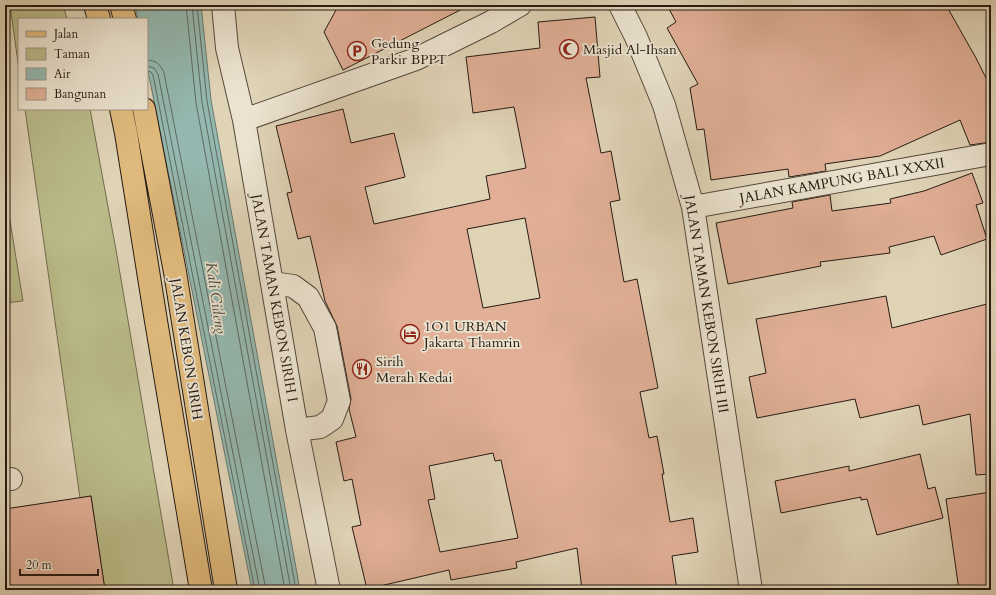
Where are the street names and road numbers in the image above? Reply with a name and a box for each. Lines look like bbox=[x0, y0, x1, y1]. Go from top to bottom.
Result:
street label: JALAN KAMPUNG BALI XXXII bbox=[736, 153, 946, 208]
street label: JALAN TAMAN KEBON SIRIH I bbox=[247, 191, 302, 404]
street label: JALAN TAMAN KEBON SIRIH III bbox=[680, 192, 733, 415]
street label: JALAN KEBON SIRIH bbox=[166, 275, 207, 422]

